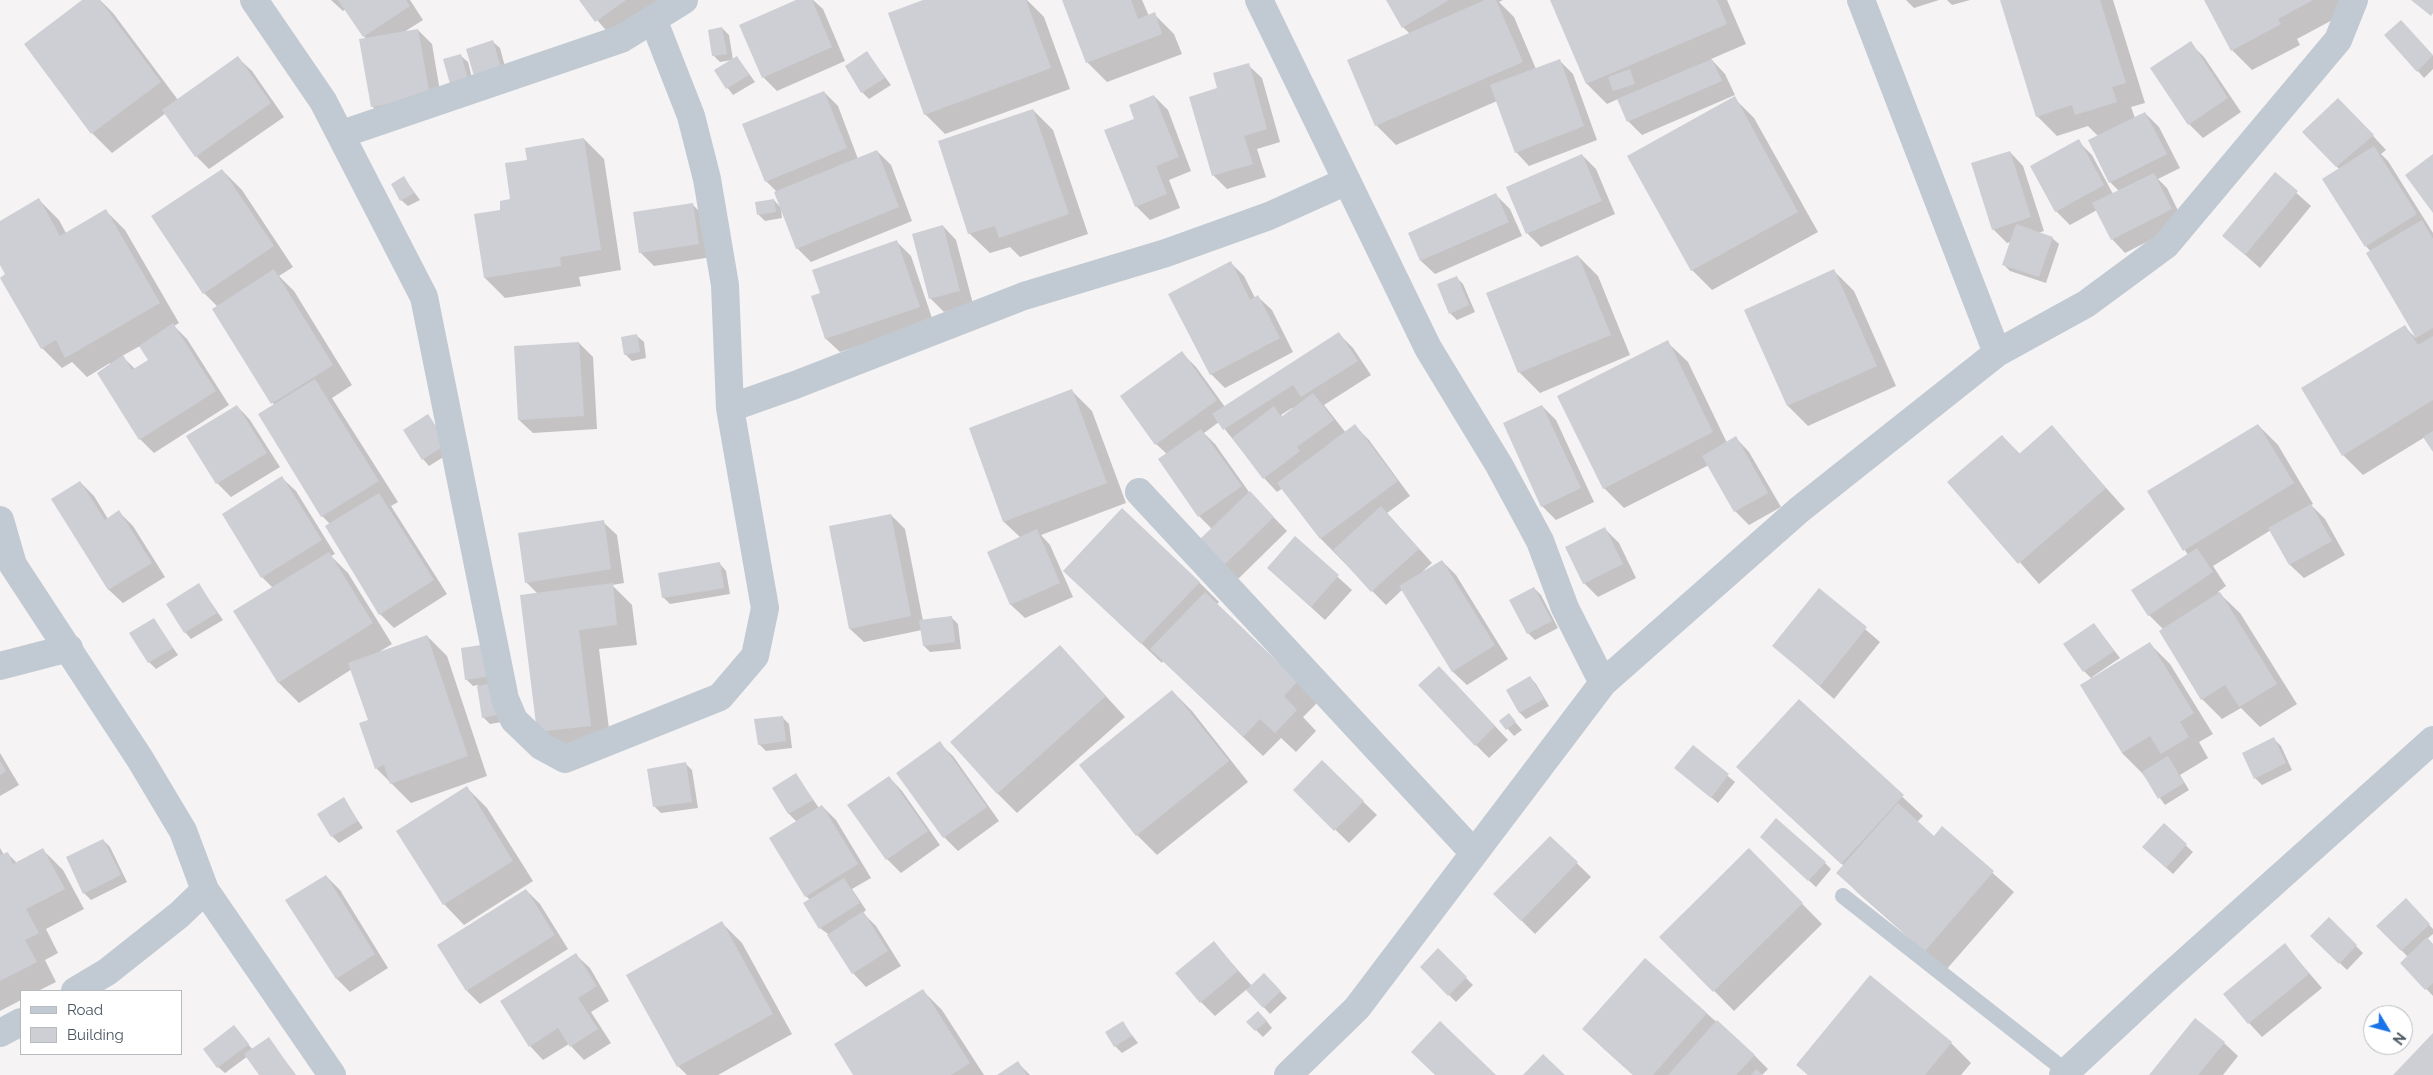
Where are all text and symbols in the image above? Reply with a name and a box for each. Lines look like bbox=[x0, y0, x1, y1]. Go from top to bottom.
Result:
legend bbox=[20, 990, 182, 1055]
text: Road bbox=[67, 1001, 103, 1019]
north arrow bbox=[2363, 1005, 2413, 1055]
text: Building bbox=[67, 1026, 124, 1044]
text: N bbox=[2390, 1029, 2409, 1048]

